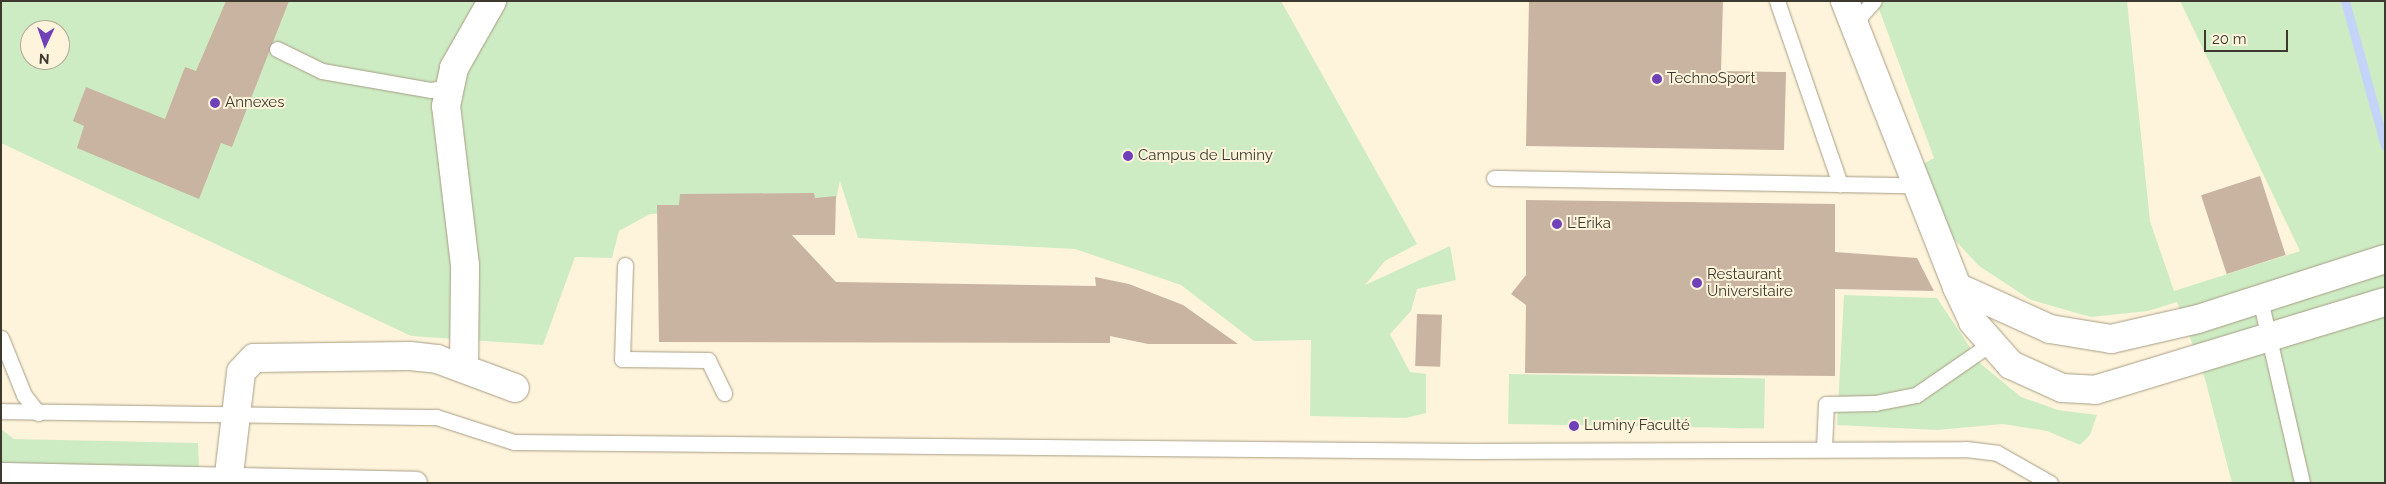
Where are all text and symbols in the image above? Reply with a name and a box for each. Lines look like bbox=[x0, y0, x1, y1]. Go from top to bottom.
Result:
north arrow bbox=[20, 20, 70, 70]
scale bar bbox=[2206, 20, 2290, 52]
text: 20 m bbox=[2212, 30, 2247, 48]
text: N bbox=[39, 51, 50, 67]
place label: TechnoSport bbox=[1667, 70, 1755, 88]
marker: TechnoSport bbox=[1651, 73, 1663, 85]
place label: Annexes bbox=[225, 94, 284, 112]
marker: Annexes bbox=[209, 97, 221, 109]
place label: Campus de Luminy bbox=[1138, 147, 1273, 165]
marker: Campus de Luminy bbox=[1122, 150, 1134, 162]
place label: L'Erika bbox=[1567, 215, 1611, 233]
marker: L'Erika bbox=[1551, 218, 1563, 230]
place label: Restaurant Universitaire bbox=[1707, 265, 1793, 300]
marker: Restaurant Universitaire bbox=[1691, 277, 1703, 289]
place label: Luminy Faculté bbox=[1584, 417, 1690, 435]
marker: Luminy Faculté bbox=[1568, 420, 1580, 432]

